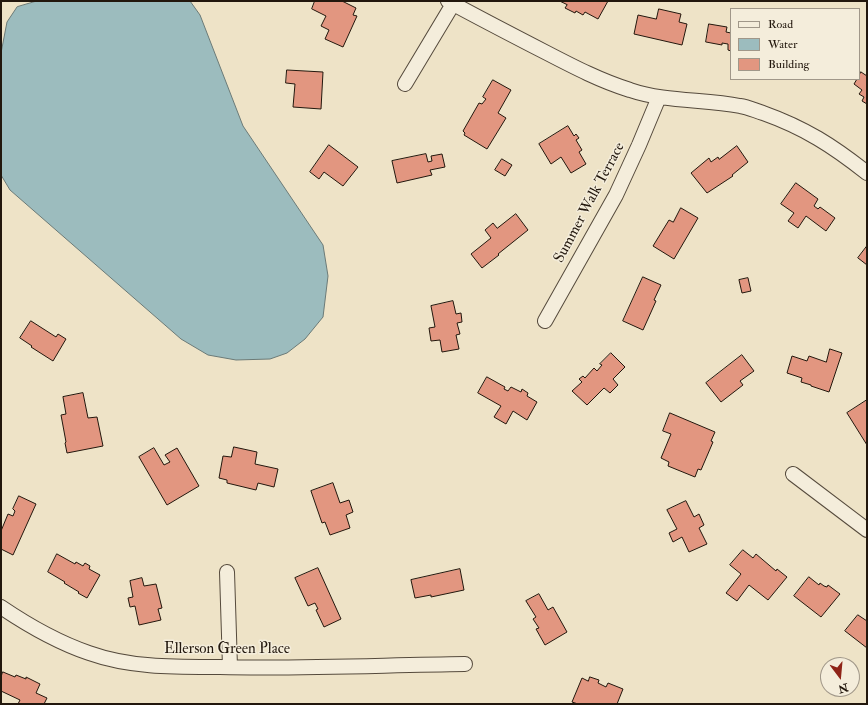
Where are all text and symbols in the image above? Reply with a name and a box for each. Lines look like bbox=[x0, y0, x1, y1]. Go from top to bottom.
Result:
legend bbox=[730, 8, 860, 80]
text: Road bbox=[768, 17, 793, 32]
text: Water bbox=[768, 37, 797, 52]
text: Building bbox=[768, 57, 809, 72]
street label: Summer Walk Terrace bbox=[551, 140, 629, 266]
street label: Ellerson Green Place bbox=[164, 641, 290, 659]
north arrow bbox=[820, 657, 860, 697]
text: N bbox=[837, 680, 850, 696]

